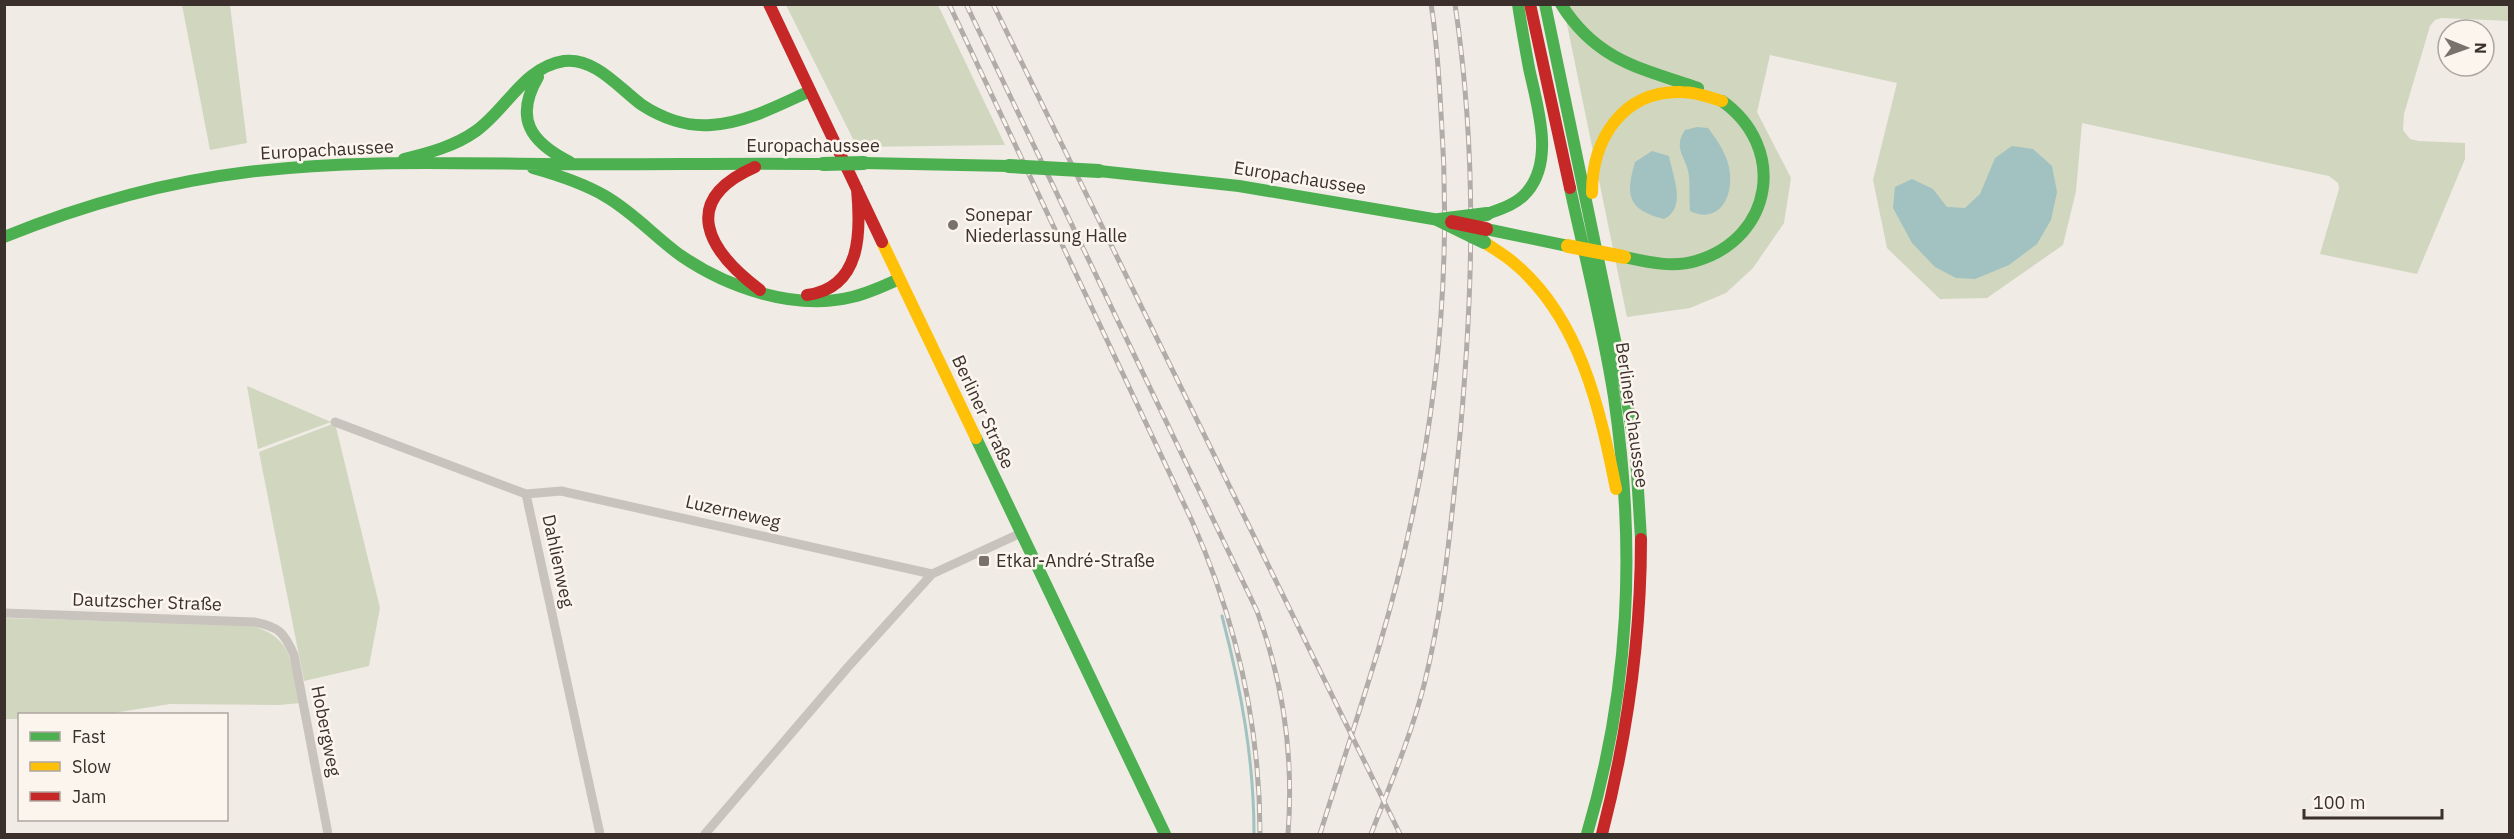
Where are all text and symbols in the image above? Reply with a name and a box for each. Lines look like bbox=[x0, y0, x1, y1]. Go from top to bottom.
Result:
north arrow bbox=[2436, 18, 2496, 78]
text: N bbox=[2471, 42, 2491, 54]
street label: Europachaussee bbox=[746, 134, 880, 157]
street label: Europachaussee bbox=[260, 135, 394, 164]
street label: Europachaussee bbox=[1232, 156, 1368, 199]
place label: Sonepar Niederlassung Halle bbox=[965, 203, 1127, 247]
marker: Sonepar Niederlassung Halle bbox=[946, 218, 960, 232]
street label: Berliner Chaussee bbox=[1611, 341, 1654, 489]
street label: Berliner Straße bbox=[947, 351, 1020, 472]
street label: Luzerneweg bbox=[683, 489, 783, 534]
street label: Dahlienweg bbox=[537, 512, 580, 610]
place label: Etkar-André-Straße bbox=[996, 549, 1155, 572]
marker: Etkar-André-Straße bbox=[977, 554, 991, 568]
street label: Dautzscher Straße bbox=[72, 587, 222, 616]
street label: Hobergweg bbox=[306, 684, 347, 779]
legend bbox=[18, 713, 228, 821]
text: Fast bbox=[72, 725, 106, 748]
text: Slow bbox=[72, 755, 111, 778]
scale bar bbox=[2304, 782, 2442, 820]
text: Jam bbox=[72, 785, 107, 808]
text: 100 m bbox=[2313, 791, 2365, 814]

